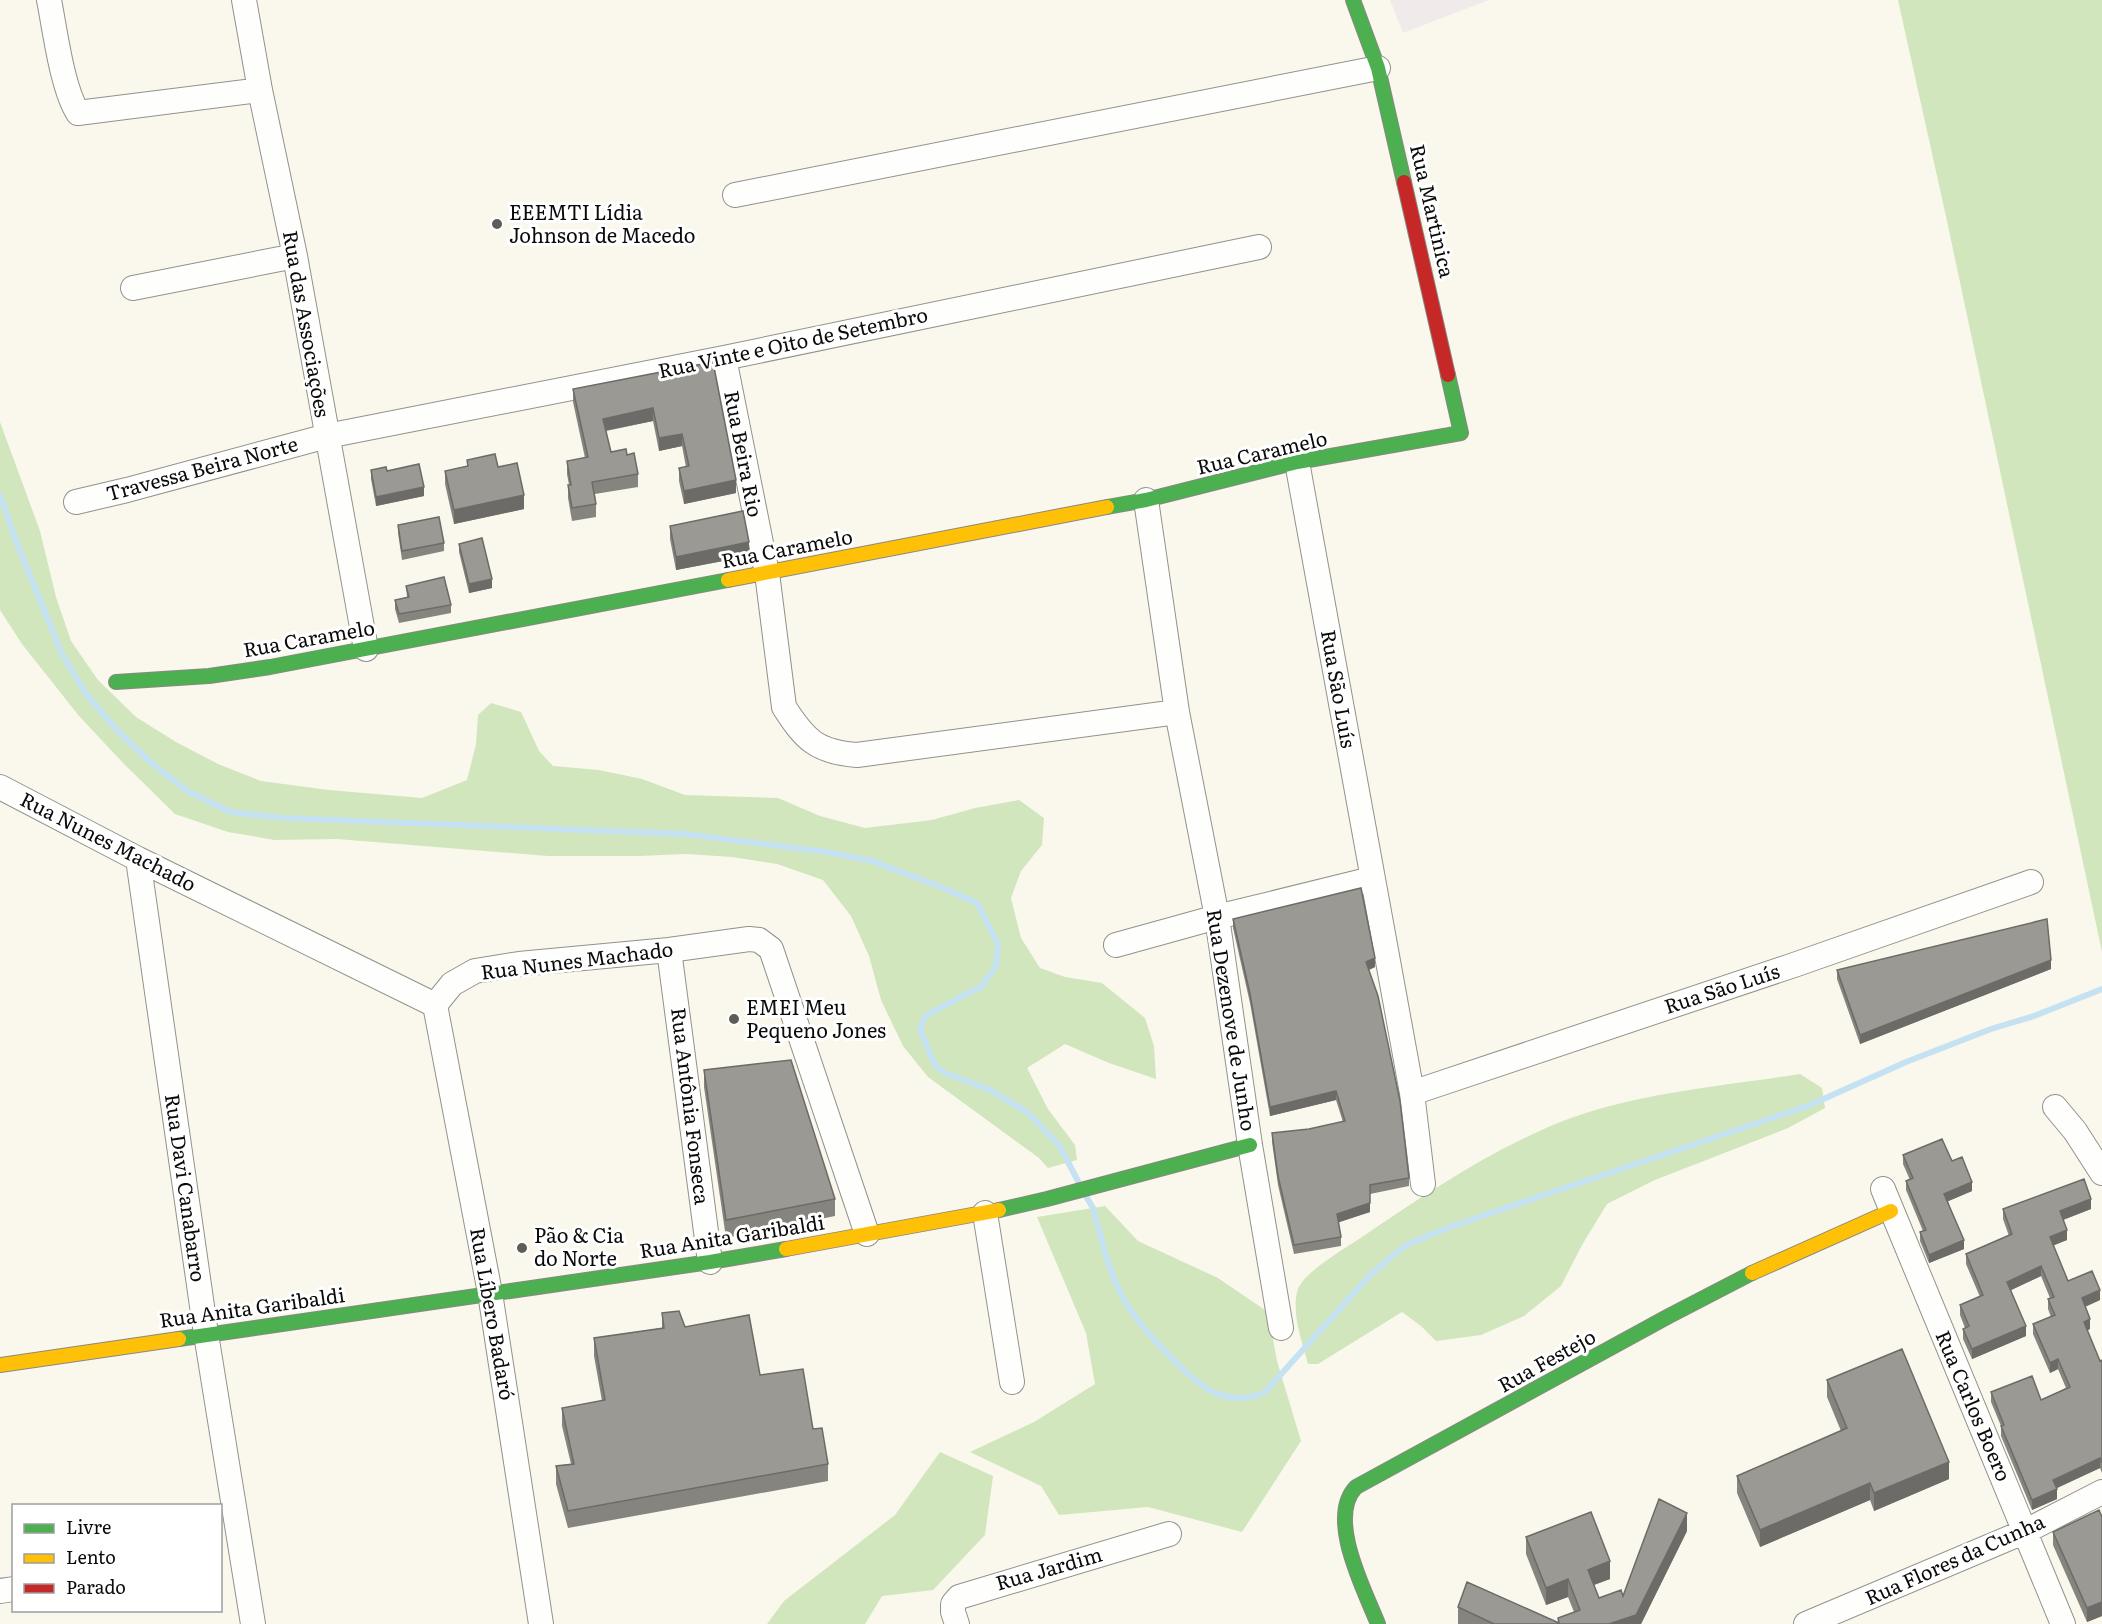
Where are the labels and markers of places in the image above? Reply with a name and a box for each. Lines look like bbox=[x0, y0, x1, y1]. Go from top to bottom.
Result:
place label: EEEMTI Lídia Johnson de Macedo bbox=[509, 196, 695, 249]
marker: EEEMTI Lídia Johnson de Macedo bbox=[490, 217, 504, 231]
place label: EMEI Meu Pequeno Jones bbox=[746, 991, 886, 1044]
marker: EMEI Meu Pequeno Jones bbox=[727, 1012, 741, 1026]
place label: Pão & Cia do Norte bbox=[534, 1219, 624, 1272]
marker: Pão & Cia do Norte bbox=[515, 1241, 529, 1255]

